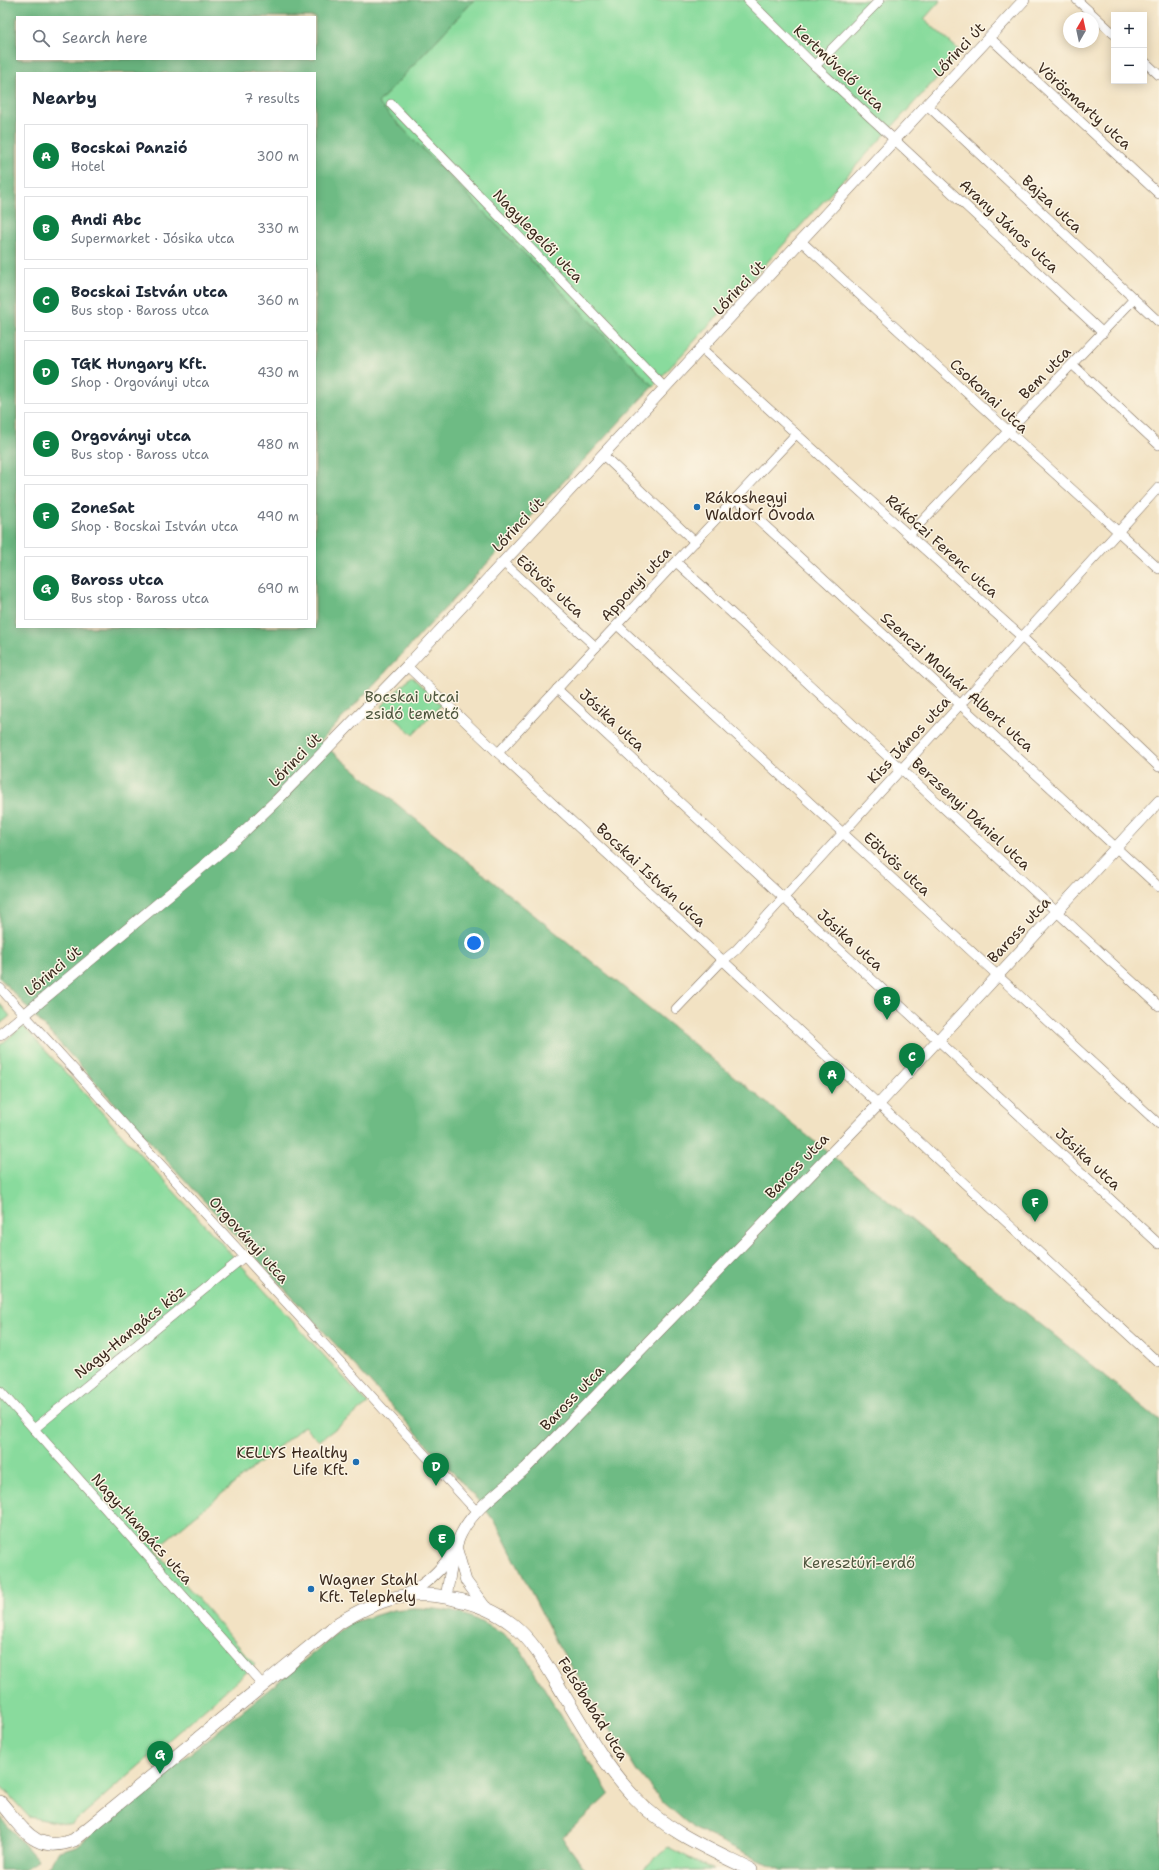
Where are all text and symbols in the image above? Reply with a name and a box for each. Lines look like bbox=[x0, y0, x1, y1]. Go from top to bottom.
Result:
north arrow bbox=[1063, 12, 1099, 48]
map controls bbox=[1111, 12, 1147, 84]
button: + bbox=[1111, 12, 1147, 48]
search box bbox=[16, 16, 316, 60]
street label: Lőrinci út bbox=[928, 18, 990, 82]
street label: Kertművelő utca bbox=[789, 21, 889, 116]
icon: search bbox=[30, 27, 52, 49]
text: Search here bbox=[62, 28, 148, 48]
button: − bbox=[1111, 48, 1147, 84]
street label: Vörösmarty utca bbox=[1032, 58, 1136, 154]
text: Nearby bbox=[32, 87, 97, 109]
text: 7 results bbox=[244, 90, 300, 107]
text: Bocskai Panzió bbox=[71, 138, 188, 158]
text: A bbox=[41, 148, 51, 165]
text: 300 m bbox=[256, 148, 299, 165]
text: Hotel bbox=[71, 158, 105, 175]
street label: Bajza utca bbox=[1017, 171, 1087, 238]
street label: Arany János utca bbox=[955, 175, 1063, 278]
street label: Nagylegelői utca bbox=[488, 185, 588, 287]
text: Andi Abc bbox=[71, 210, 141, 230]
text: B bbox=[42, 220, 50, 237]
text: 330 m bbox=[257, 220, 299, 237]
text: Supermarket · Jósika utca bbox=[71, 230, 234, 247]
street label: Lőrinci út bbox=[708, 256, 770, 320]
text: Bocskai István utca bbox=[71, 282, 227, 302]
text: C bbox=[42, 292, 50, 309]
text: 360 m bbox=[257, 292, 299, 309]
text: Bus stop · Baross utca bbox=[71, 302, 209, 319]
street label: Bem utca bbox=[1015, 342, 1076, 404]
text: TGK Hungary Kft. bbox=[71, 354, 207, 374]
street label: Csokonai utca bbox=[945, 354, 1033, 438]
text: D bbox=[41, 364, 51, 381]
text: 430 m bbox=[257, 364, 299, 381]
text: Shop · Orgoványi utca bbox=[71, 374, 209, 391]
text: Orgoványi utca bbox=[71, 426, 191, 446]
text: E bbox=[42, 436, 50, 453]
text: 480 m bbox=[257, 436, 299, 453]
text: Bus stop · Baross utca bbox=[71, 446, 209, 463]
place label: Rákoshegyi Waldorf Óvoda bbox=[705, 488, 815, 525]
street label: Rákóczi Ferenc utca bbox=[881, 490, 1003, 602]
street label: Lőrinci út bbox=[487, 493, 549, 557]
text: ZoneSat bbox=[71, 498, 135, 518]
marker: Rákoshegyi Waldorf Óvoda bbox=[692, 502, 702, 512]
text: F bbox=[42, 508, 50, 525]
text: 490 m bbox=[257, 508, 299, 525]
text: Shop · Bocskai István utca bbox=[71, 518, 238, 535]
street label: Apponyi utca bbox=[596, 542, 676, 626]
street label: Eötvös utca bbox=[512, 550, 589, 622]
text: Baross utca bbox=[71, 570, 163, 590]
text: G bbox=[41, 580, 51, 597]
text: 690 m bbox=[257, 580, 299, 597]
text: Bus stop · Baross utca bbox=[71, 590, 209, 607]
street label: Szenczi Molnár Albert utca bbox=[876, 608, 1038, 757]
street label: Jósika utca bbox=[575, 684, 650, 756]
park label: Bocskai utcai zsidó temető bbox=[365, 687, 459, 724]
street label: Kiss János utca bbox=[863, 691, 955, 788]
street label: Lőrinci út bbox=[264, 729, 326, 791]
street label: Berzsenyi Dániel utca bbox=[907, 754, 1035, 875]
street label: Bocskai István utca bbox=[592, 819, 711, 932]
street label: Eötvös utca bbox=[859, 828, 935, 901]
street label: Baross utca bbox=[983, 892, 1055, 968]
street label: Jósika utca bbox=[813, 905, 888, 976]
your location bbox=[464, 933, 484, 953]
street label: Lőrinci út bbox=[20, 941, 86, 1001]
pin: B bbox=[874, 987, 900, 1020]
pin: C bbox=[899, 1043, 925, 1076]
pin: A bbox=[819, 1061, 845, 1094]
street label: Jósika utca bbox=[1051, 1123, 1126, 1195]
street label: Baross utca bbox=[761, 1128, 834, 1203]
pin: F bbox=[1022, 1189, 1048, 1222]
street label: Orgoványi utca bbox=[205, 1192, 294, 1288]
street label: Nagy-Hangács köz bbox=[70, 1281, 190, 1383]
street label: Baross utca bbox=[536, 1360, 609, 1435]
place label: KELLYS Healthy Life Kft. bbox=[236, 1443, 348, 1480]
pin: D bbox=[423, 1453, 449, 1486]
marker: KELLYS Healthy Life Kft. bbox=[351, 1457, 361, 1467]
street label: Nagy-Hangács utca bbox=[87, 1469, 198, 1589]
pin: E bbox=[429, 1525, 455, 1558]
park label: Keresztúri-erdő bbox=[803, 1553, 915, 1573]
place label: Wagner Stahl Kft. Telephely bbox=[319, 1570, 419, 1607]
marker: Wagner Stahl Kft. Telephely bbox=[306, 1584, 316, 1594]
street label: Felsőbabád utca bbox=[553, 1653, 633, 1765]
pin: G bbox=[147, 1741, 173, 1774]

